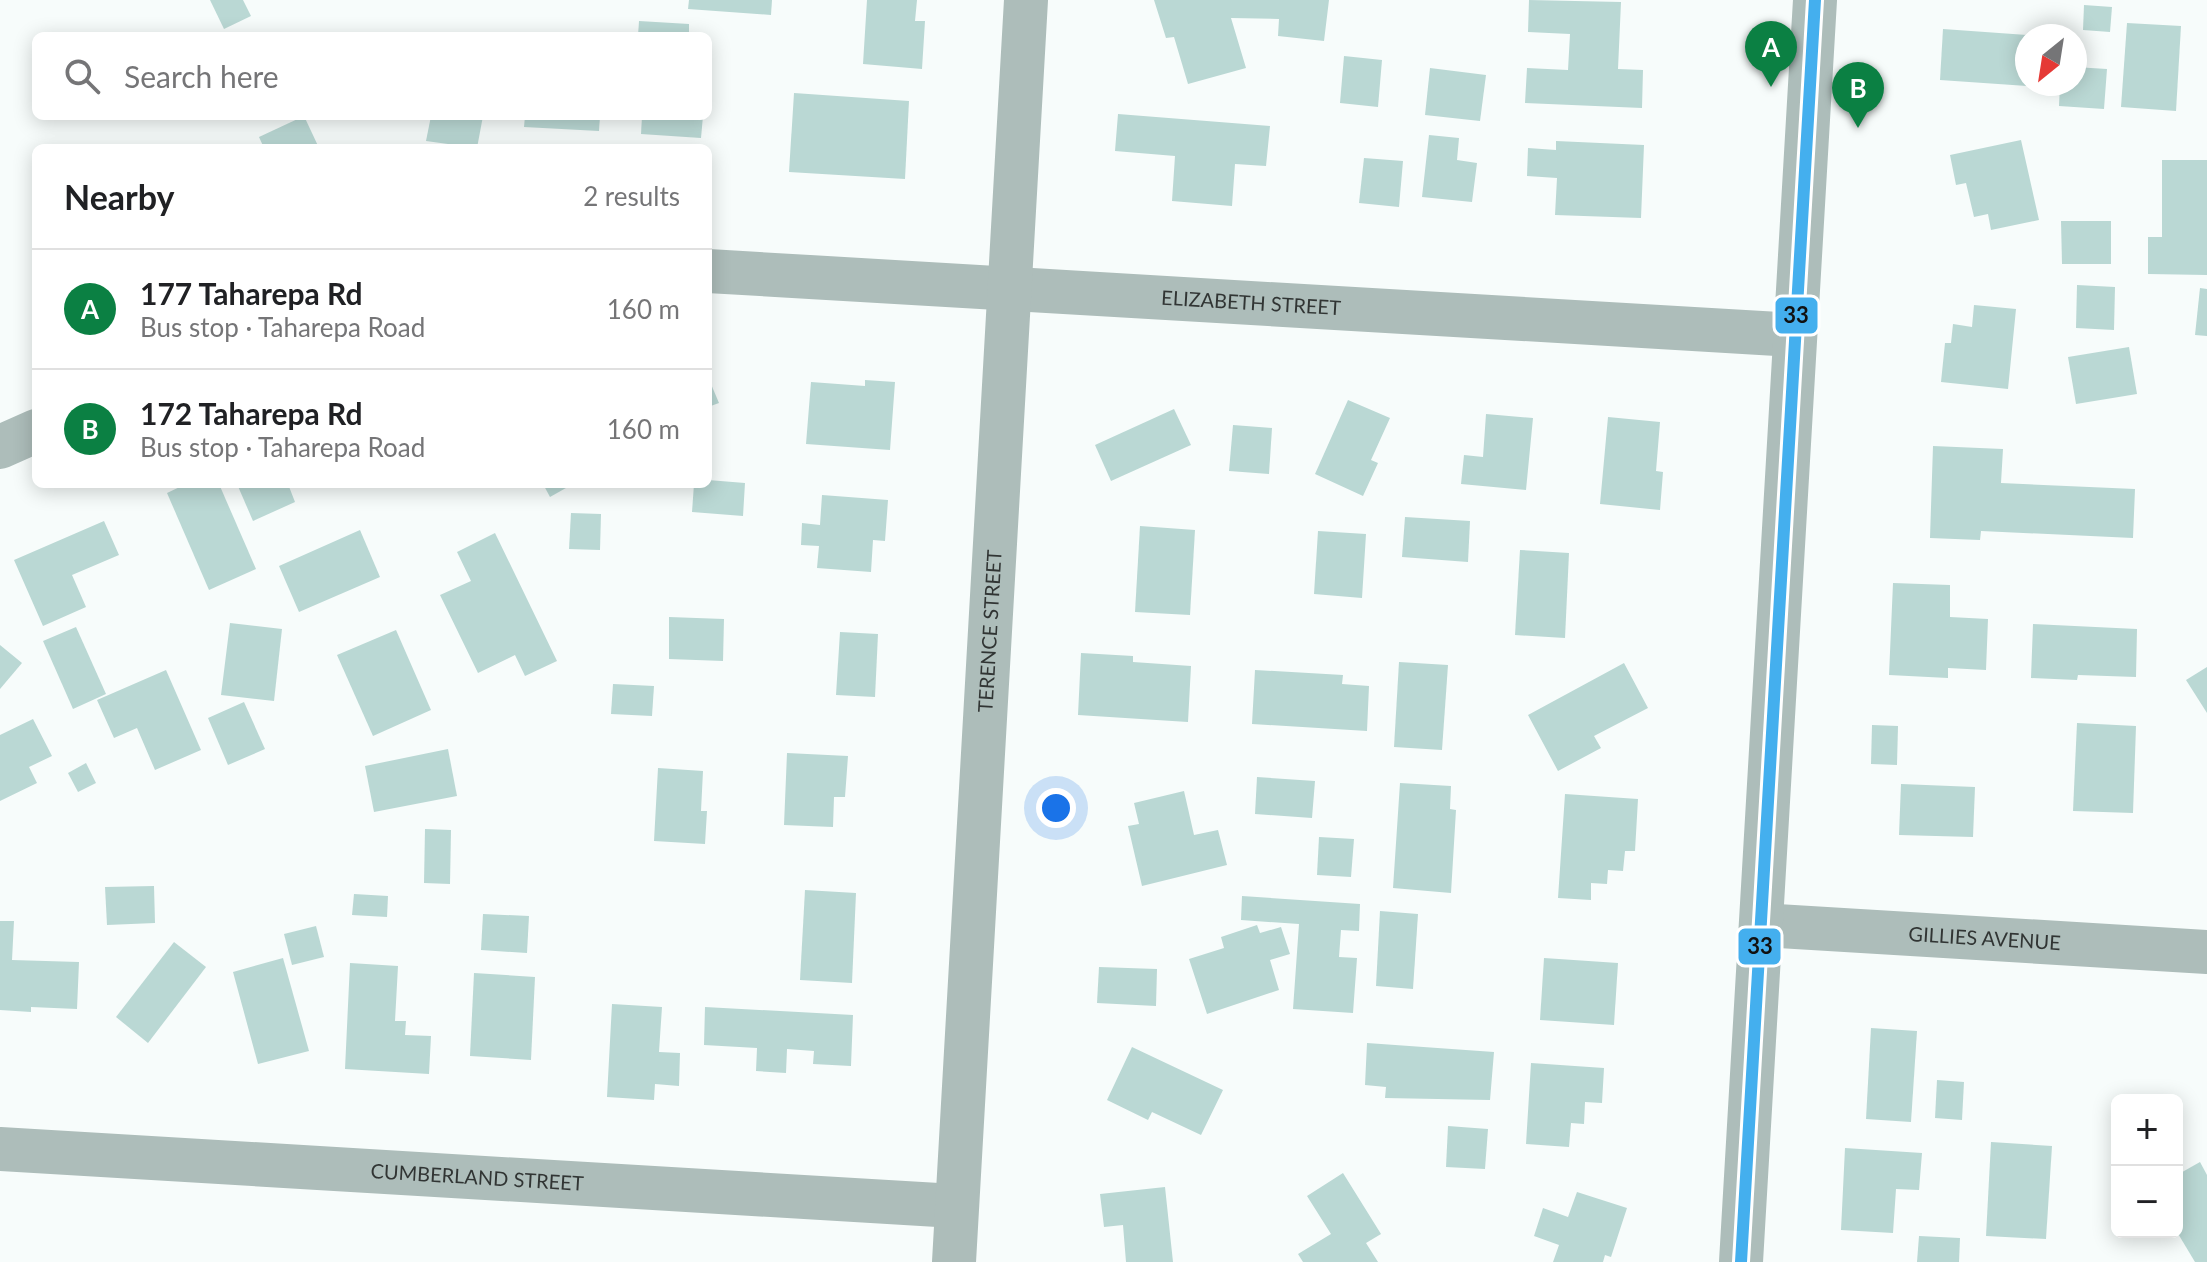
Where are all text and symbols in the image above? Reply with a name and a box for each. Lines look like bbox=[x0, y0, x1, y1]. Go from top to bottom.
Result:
pin: A bbox=[1745, 21, 1797, 87]
north arrow bbox=[2015, 24, 2087, 96]
search box bbox=[32, 32, 712, 120]
icon: search bbox=[60, 54, 104, 98]
text: Search here bbox=[124, 58, 279, 94]
pin: B bbox=[1832, 62, 1884, 128]
text: Nearby bbox=[64, 176, 175, 217]
text: 2 results bbox=[583, 180, 680, 212]
text: 177 Taharepa Rd bbox=[140, 275, 363, 311]
street label: ELIZABETH STREET bbox=[1161, 285, 1342, 319]
text: A bbox=[81, 293, 99, 325]
text: 160 m bbox=[607, 293, 680, 325]
line badge: 33 bbox=[1774, 296, 1819, 335]
text: 33 bbox=[1783, 301, 1809, 328]
text: Bus stop · Taharepa Road bbox=[140, 311, 425, 343]
text: 172 Taharepa Rd bbox=[140, 395, 363, 431]
text: B bbox=[81, 413, 99, 445]
text: 160 m bbox=[607, 413, 680, 445]
text: Bus stop · Taharepa Road bbox=[140, 431, 425, 463]
street label: TERENCE STREET bbox=[972, 549, 1006, 713]
your location bbox=[1036, 788, 1076, 828]
street label: GILLIES AVENUE bbox=[1908, 921, 2061, 954]
line badge: 33 bbox=[1737, 927, 1782, 966]
text: 33 bbox=[1747, 932, 1773, 959]
map controls bbox=[2111, 1094, 2183, 1238]
button: + bbox=[2111, 1094, 2183, 1166]
street label: CUMBERLAND STREET bbox=[370, 1158, 585, 1195]
button: − bbox=[2111, 1166, 2183, 1238]

